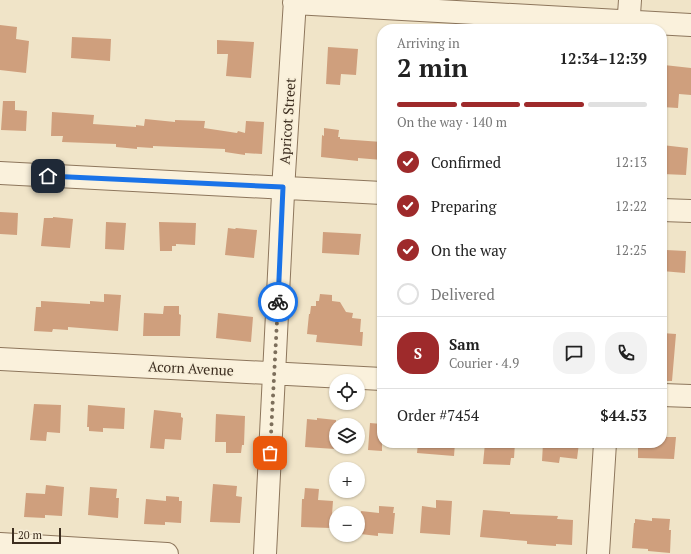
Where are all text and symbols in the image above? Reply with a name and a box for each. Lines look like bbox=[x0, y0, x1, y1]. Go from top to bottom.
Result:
text: Arriving in bbox=[397, 34, 460, 52]
text: 12:34–12:39 bbox=[560, 48, 647, 68]
text: 2 min bbox=[397, 50, 468, 84]
street label: Apricot Street bbox=[274, 76, 300, 165]
text: On the way · 140 m bbox=[397, 113, 507, 131]
icon: check bbox=[397, 151, 419, 173]
text: Confirmed bbox=[431, 152, 501, 172]
text: 12:13 bbox=[615, 153, 647, 171]
pin bbox=[31, 159, 65, 193]
icon: home bbox=[37, 165, 59, 187]
icon: check bbox=[397, 195, 419, 217]
text: Preparing bbox=[431, 196, 496, 216]
text: 12:22 bbox=[615, 197, 647, 215]
icon: check bbox=[397, 239, 419, 261]
text: On the way bbox=[431, 240, 506, 260]
text: 12:25 bbox=[615, 241, 647, 259]
courier bbox=[258, 282, 298, 322]
text: Delivered bbox=[431, 284, 495, 304]
icon: bike bbox=[267, 291, 289, 313]
button: chat bbox=[553, 332, 595, 374]
button: phone bbox=[605, 332, 647, 374]
text: Sam bbox=[449, 334, 480, 354]
text: S bbox=[414, 343, 422, 363]
text: Courier · 4.9 bbox=[449, 354, 519, 372]
street label: Acorn Avenue bbox=[148, 356, 234, 380]
map controls bbox=[329, 374, 365, 542]
button: locate bbox=[329, 374, 365, 410]
text: Order #7454 bbox=[397, 405, 479, 425]
text: $44.53 bbox=[600, 405, 647, 425]
button: layers bbox=[329, 418, 365, 454]
pin bbox=[253, 436, 287, 470]
icon: bag bbox=[259, 442, 281, 464]
button: + bbox=[329, 462, 365, 498]
button: − bbox=[329, 506, 365, 542]
scale bar bbox=[12, 526, 61, 545]
text: 20 m bbox=[18, 528, 42, 542]

